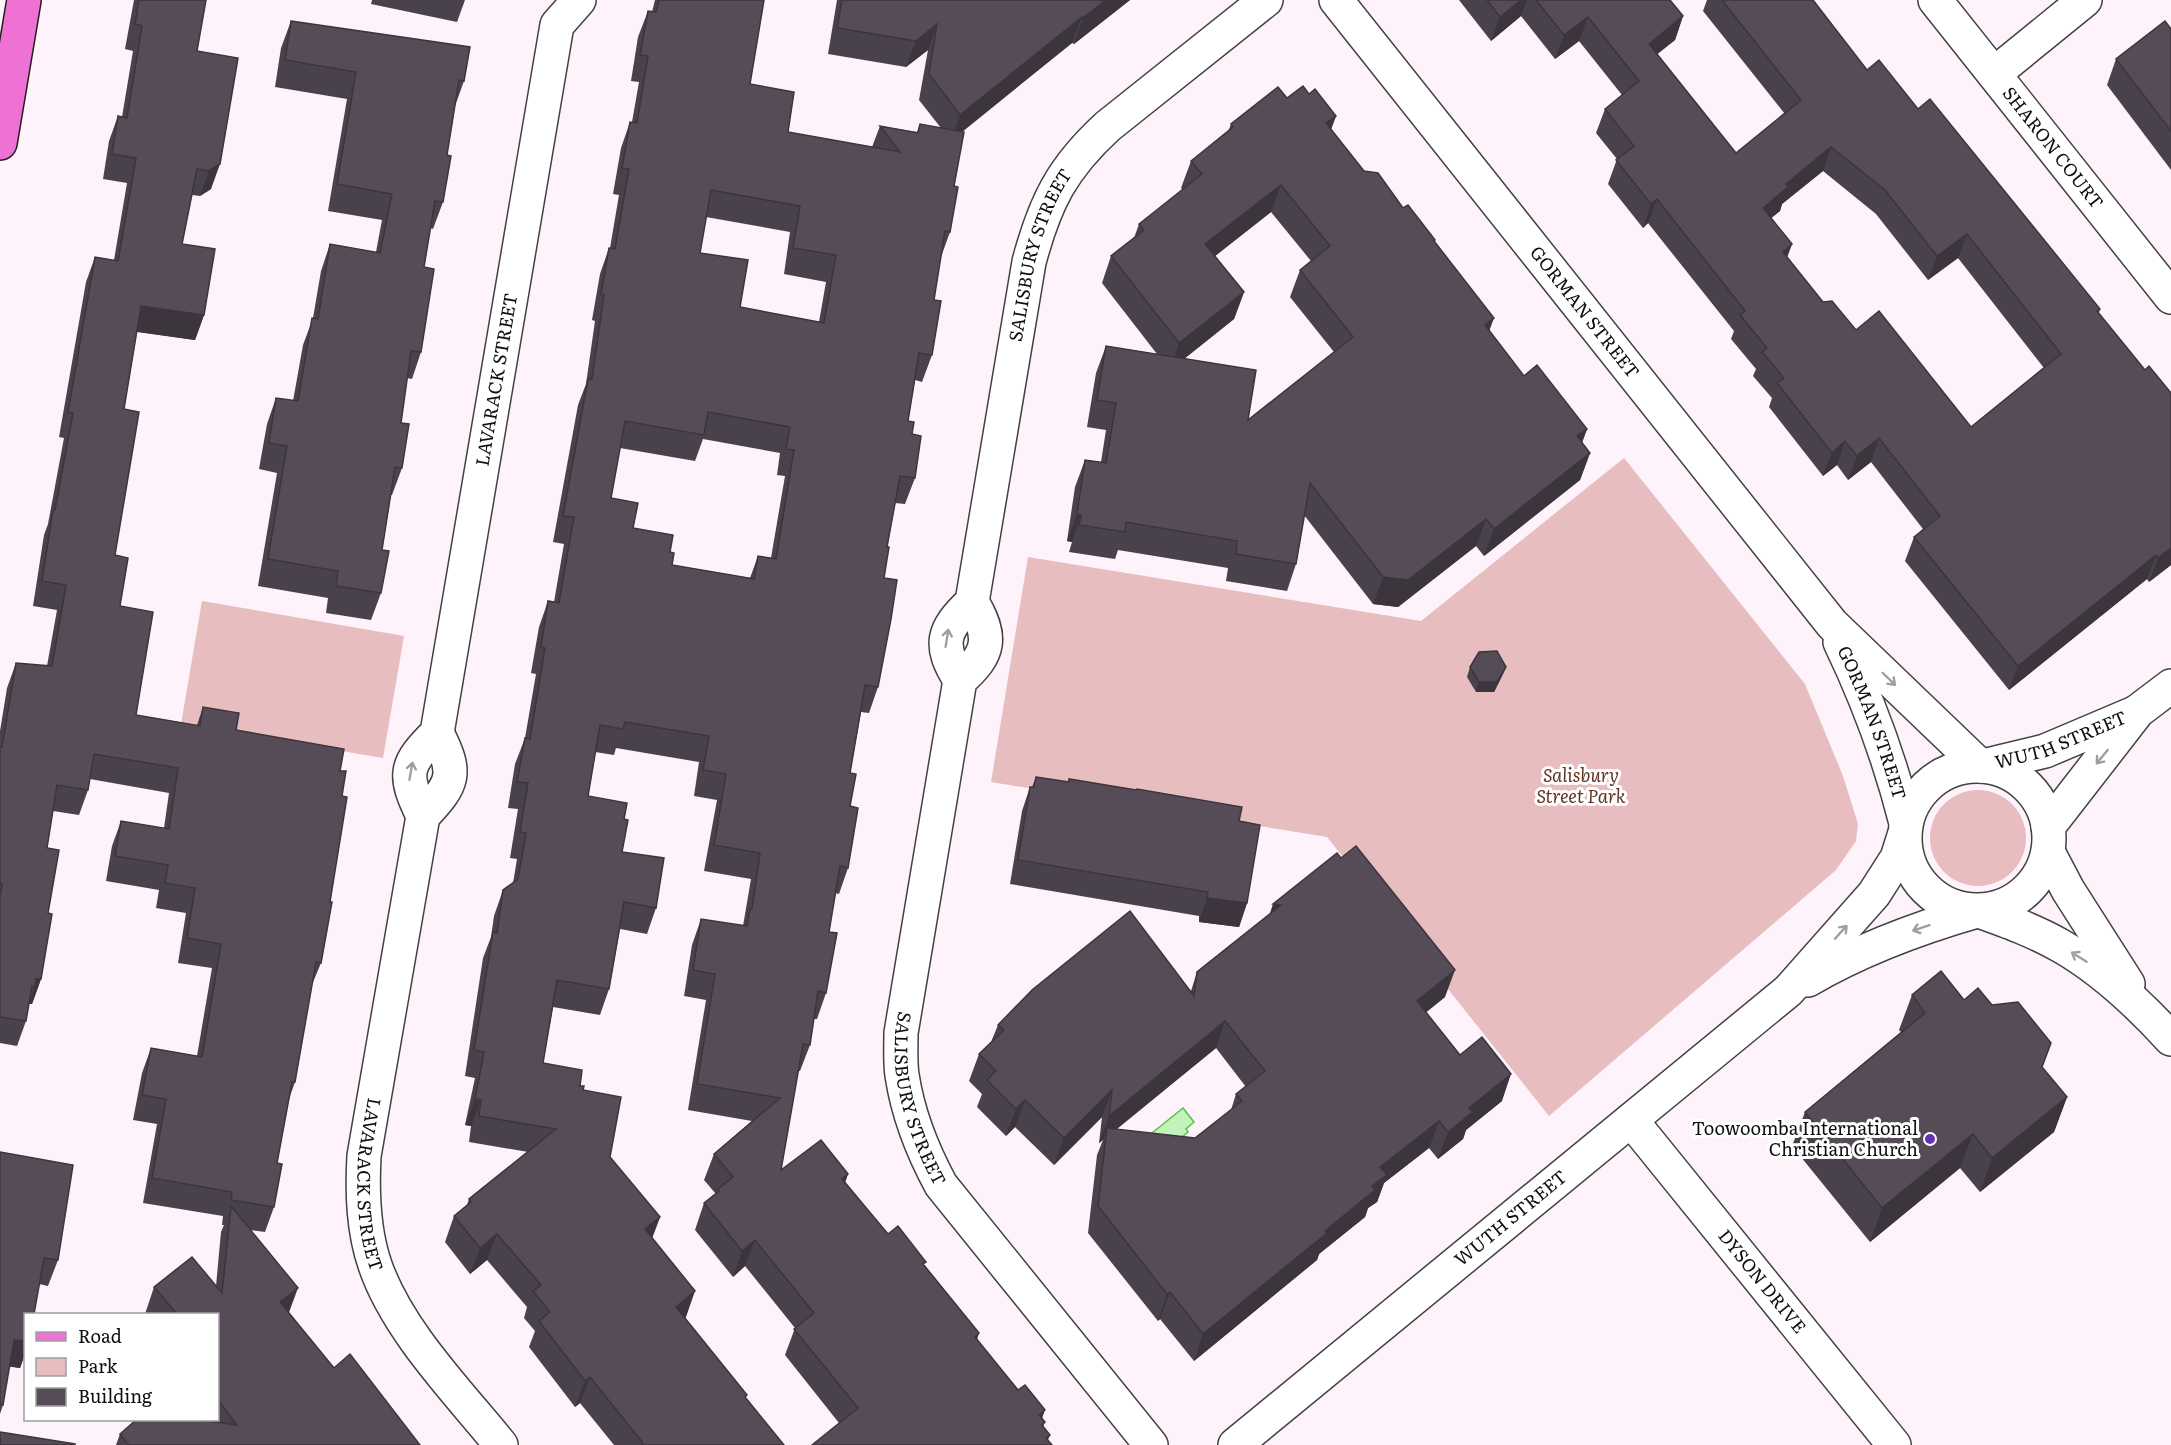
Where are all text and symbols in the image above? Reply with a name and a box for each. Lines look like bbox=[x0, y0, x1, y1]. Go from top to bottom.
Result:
street label: SHARON COURT bbox=[1997, 80, 2111, 214]
street label: SALISBURY STREET bbox=[1001, 163, 1077, 343]
street label: GORMAN STREET bbox=[1524, 239, 1647, 383]
street label: LAVARACK STREET bbox=[467, 291, 523, 468]
one-way arrow bbox=[942, 629, 953, 648]
street label: GORMAN STREET bbox=[1832, 641, 1914, 802]
one-way arrow bbox=[1882, 671, 1897, 686]
street label: WUTH STREET bbox=[1992, 703, 2130, 775]
one-way arrow bbox=[2095, 749, 2108, 765]
park label: Salisbury Street Park bbox=[1536, 761, 1626, 809]
one-way arrow bbox=[406, 762, 417, 782]
one-way arrow bbox=[1912, 924, 1931, 935]
one-way arrow bbox=[1834, 925, 1848, 940]
one-way arrow bbox=[2071, 951, 2088, 963]
street label: SALISBURY STREET bbox=[889, 1010, 954, 1190]
street label: LAVARACK STREET bbox=[351, 1096, 391, 1275]
place label: Toowoomba International Christian Church bbox=[1692, 1114, 1918, 1162]
marker: Toowoomba International Christian Church bbox=[1923, 1132, 1937, 1146]
street label: WUTH STREET bbox=[1448, 1163, 1572, 1272]
street label: DYSON DRIVE bbox=[1713, 1223, 1813, 1339]
legend bbox=[24, 1313, 219, 1421]
text: Road bbox=[78, 1322, 122, 1349]
text: Park bbox=[78, 1352, 119, 1379]
text: Building bbox=[78, 1382, 153, 1409]

